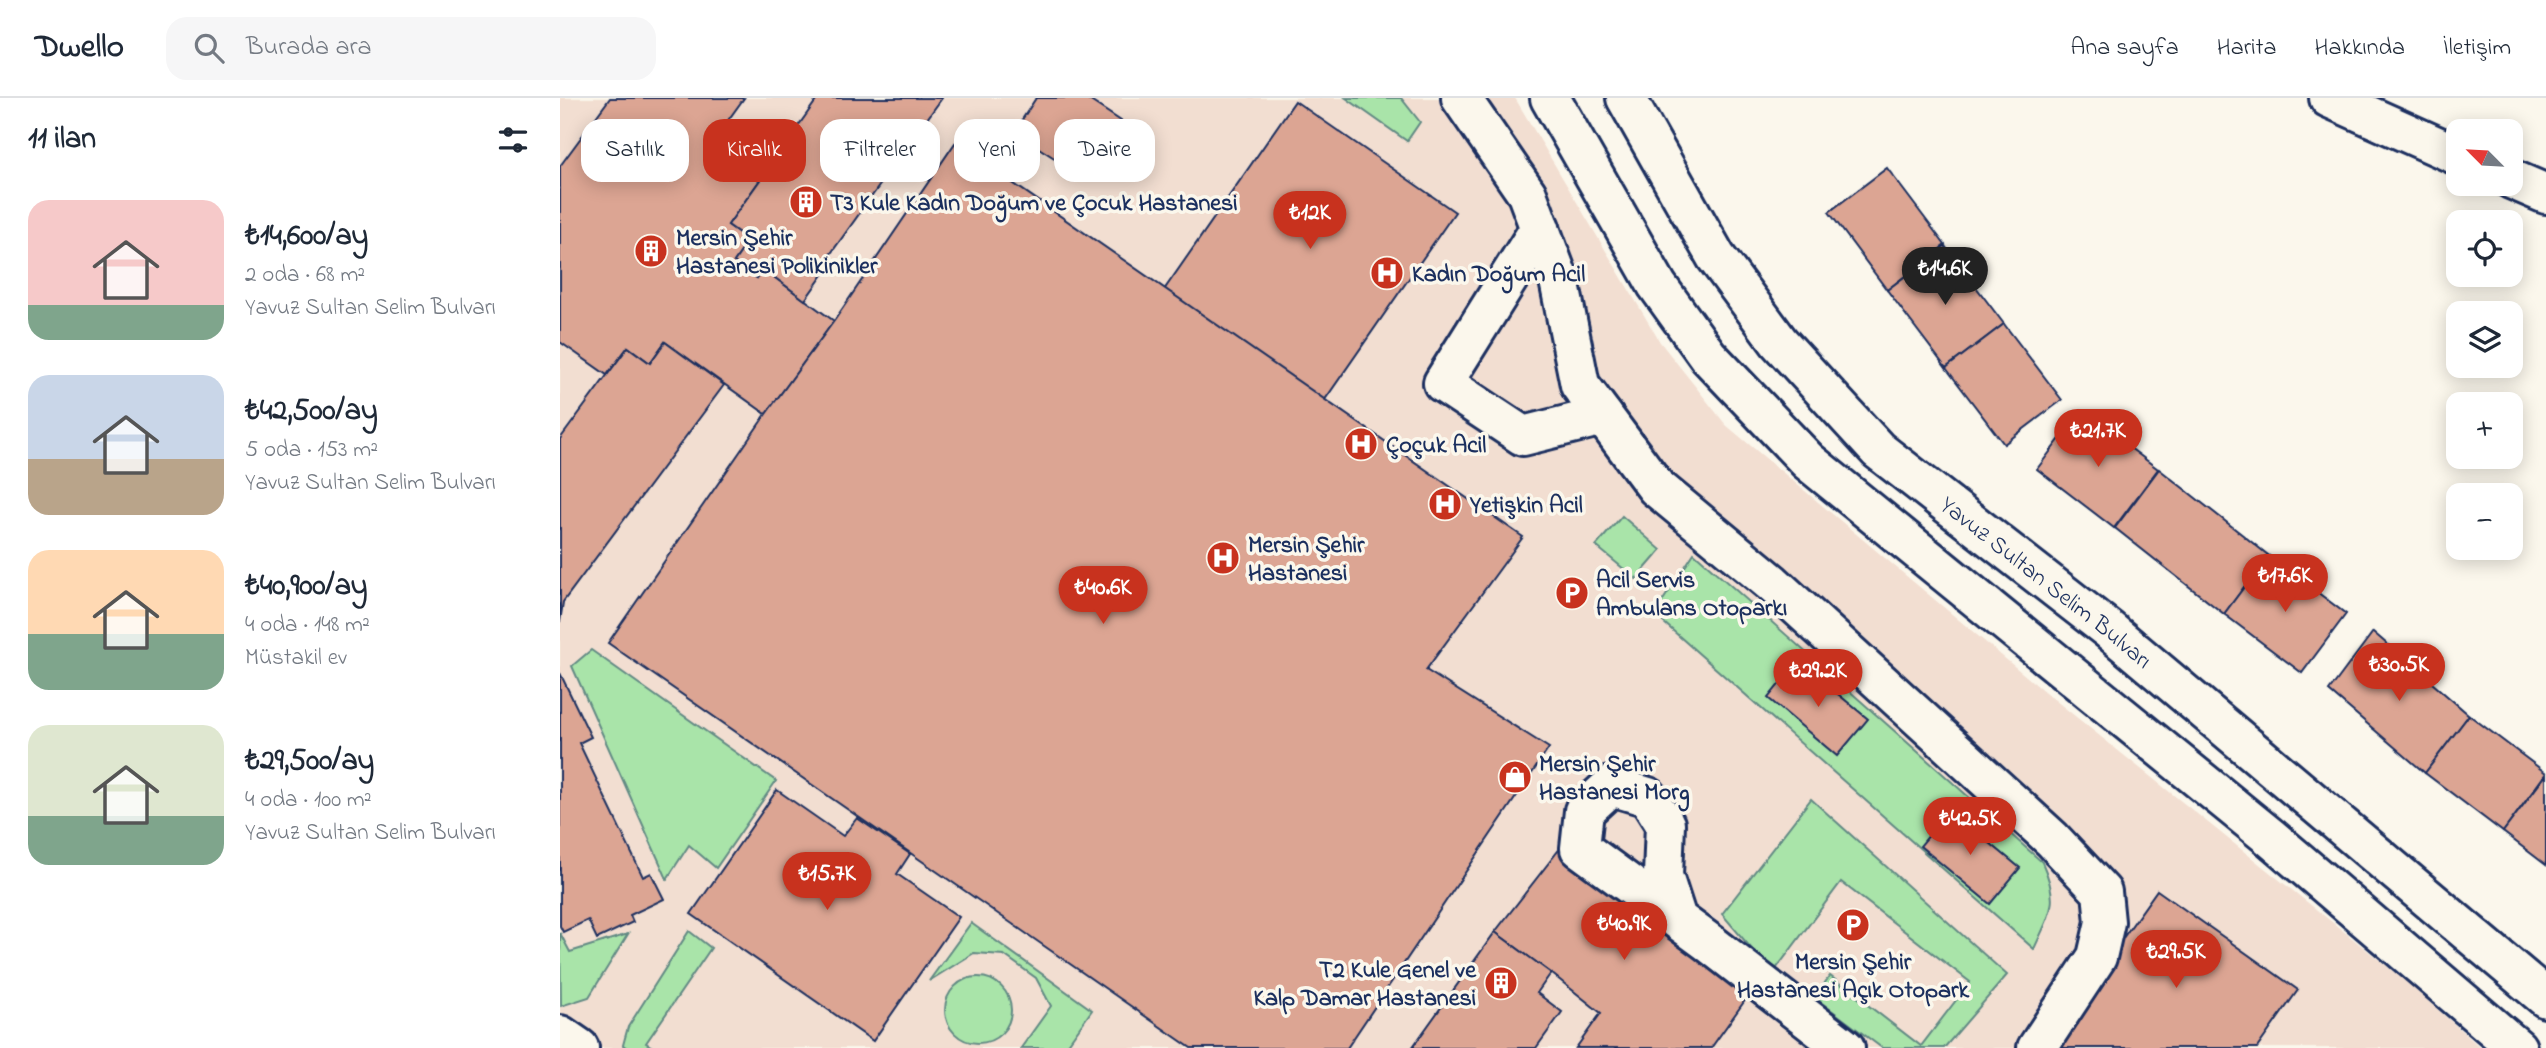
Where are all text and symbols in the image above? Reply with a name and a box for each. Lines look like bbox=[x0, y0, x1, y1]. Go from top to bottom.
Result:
search box bbox=[166, 17, 656, 80]
text: Dwello bbox=[35, 24, 124, 72]
icon: search bbox=[190, 29, 228, 67]
text: Burada ara bbox=[246, 29, 372, 67]
text: Ana sayfa bbox=[2071, 31, 2179, 66]
text: Harita bbox=[2217, 31, 2277, 66]
text: Hakkında bbox=[2315, 31, 2405, 66]
text: İletişim bbox=[2443, 31, 2511, 66]
text: 11 ilan bbox=[28, 118, 96, 162]
chip: Satılık bbox=[581, 119, 689, 182]
chip: Kiralık bbox=[703, 119, 806, 182]
chip: Filtreler bbox=[820, 119, 940, 182]
chip: Yeni bbox=[954, 119, 1040, 182]
chip: Daire bbox=[1054, 119, 1155, 182]
north arrow bbox=[2446, 119, 2524, 196]
map controls bbox=[2446, 119, 2523, 560]
icon: filters bbox=[494, 121, 532, 159]
building icon: T3 Kule Kadın Doğum ve Çocuk Hastanesi bbox=[787, 183, 825, 221]
place label: T3 Kule Kadın Doğum ve Çocuk Hastanesi bbox=[830, 187, 1238, 223]
pin: ₺12K bbox=[1269, 192, 1351, 251]
text: ₺12K bbox=[1289, 197, 1331, 230]
button: locate bbox=[2446, 210, 2523, 287]
text: ₺14,600/ay bbox=[245, 215, 368, 259]
place label: Mersin Şehir Hastanesi Polikinikler bbox=[676, 222, 878, 285]
icon: home bbox=[84, 228, 168, 312]
building icon: Mersin Şehir Hastanesi Polikinikler bbox=[632, 232, 670, 270]
pin: ₺14.6K bbox=[1888, 248, 2002, 307]
text: ₺14.6K bbox=[1918, 253, 1972, 286]
hospital icon: Kadın Doğum Acil bbox=[1368, 254, 1406, 292]
place label: Kadın Doğum Acil bbox=[1412, 258, 1585, 294]
text: 2 oda · 68 m² bbox=[245, 259, 365, 292]
text: Yavuz Sultan Selim Bulvarı bbox=[245, 292, 496, 325]
button: layers bbox=[2446, 301, 2523, 378]
text: ₺42,500/ay bbox=[245, 390, 378, 434]
button: + bbox=[2446, 392, 2523, 469]
icon: home bbox=[84, 403, 168, 487]
pin: ₺21.7K bbox=[2041, 410, 2155, 469]
text: ₺21.7K bbox=[2070, 415, 2126, 448]
hospital icon: Çoçuk Acil bbox=[1342, 425, 1380, 463]
place label: Çoçuk Acil bbox=[1386, 429, 1486, 464]
text: 5 oda · 153 m² bbox=[245, 434, 378, 467]
text: Yavuz Sultan Selim Bulvarı bbox=[245, 467, 496, 500]
button: − bbox=[2446, 483, 2523, 560]
hospital icon: Yetişkin Acil bbox=[1426, 485, 1464, 523]
place label: Yetişkin Acil bbox=[1469, 489, 1583, 524]
street label: Yavuz Sultan Selim Bulvarı bbox=[1931, 489, 2159, 679]
place label: Mersin Şehir Hastanesi bbox=[1248, 529, 1365, 592]
hospital icon: Mersin Şehir Hastanesi bbox=[1204, 539, 1242, 577]
pin: ₺17.6K bbox=[2228, 554, 2342, 614]
text: ₺17.6K bbox=[2258, 560, 2312, 593]
place label: Acil Servis Ambulans Otoparkı bbox=[1596, 564, 1787, 627]
text: ₺40,900/ay bbox=[245, 565, 368, 609]
pin: ₺40.6K bbox=[1046, 566, 1160, 626]
text: ₺40.6K bbox=[1075, 572, 1131, 605]
parking icon: Acil Servis Ambulans Otoparkı bbox=[1553, 574, 1591, 612]
icon: home bbox=[84, 578, 168, 662]
text: 4 oda · 148 m² bbox=[245, 609, 370, 642]
text: Müstakil ev bbox=[245, 642, 347, 675]
pin: ₺30.5K bbox=[2342, 644, 2456, 703]
text: ₺30.5K bbox=[2369, 649, 2429, 682]
pin: ₺29.2K bbox=[1761, 650, 1875, 709]
text: ₺29.2K bbox=[1789, 655, 1847, 688]
text: ₺29,500/ay bbox=[245, 740, 374, 784]
place label: Mersin Şehir Hastanesi Morg bbox=[1539, 748, 1690, 812]
icon: home bbox=[84, 753, 168, 837]
shop icon: Mersin Şehir Hastanesi Morg bbox=[1496, 758, 1534, 796]
text: 4 oda · 100 m² bbox=[245, 784, 372, 817]
pin: ₺42.5K bbox=[1913, 798, 2027, 857]
text: ₺42.5K bbox=[1939, 803, 2001, 836]
text: Yavuz Sultan Selim Bulvarı bbox=[245, 817, 496, 850]
pin: ₺15.7K bbox=[770, 852, 884, 912]
text: ₺15.7K bbox=[798, 858, 856, 891]
pin: ₺40.9K bbox=[1567, 902, 1681, 962]
parking icon: Mersin Şehir Hastanesi Açık Otopark bbox=[1834, 906, 1872, 944]
text: ₺40.9K bbox=[1597, 908, 1651, 941]
pin: ₺29.5K bbox=[2119, 930, 2233, 990]
text: ₺29.5K bbox=[2147, 936, 2205, 969]
place label: Mersin Şehir Hastanesi Açık Otopark bbox=[1737, 946, 1969, 1009]
place label: T2 Kule Genel ve Kalp Damar Hastanesi bbox=[1253, 954, 1477, 1017]
building icon: T2 Kule Genel ve Kalp Damar Hastanesi bbox=[1482, 964, 1520, 1002]

